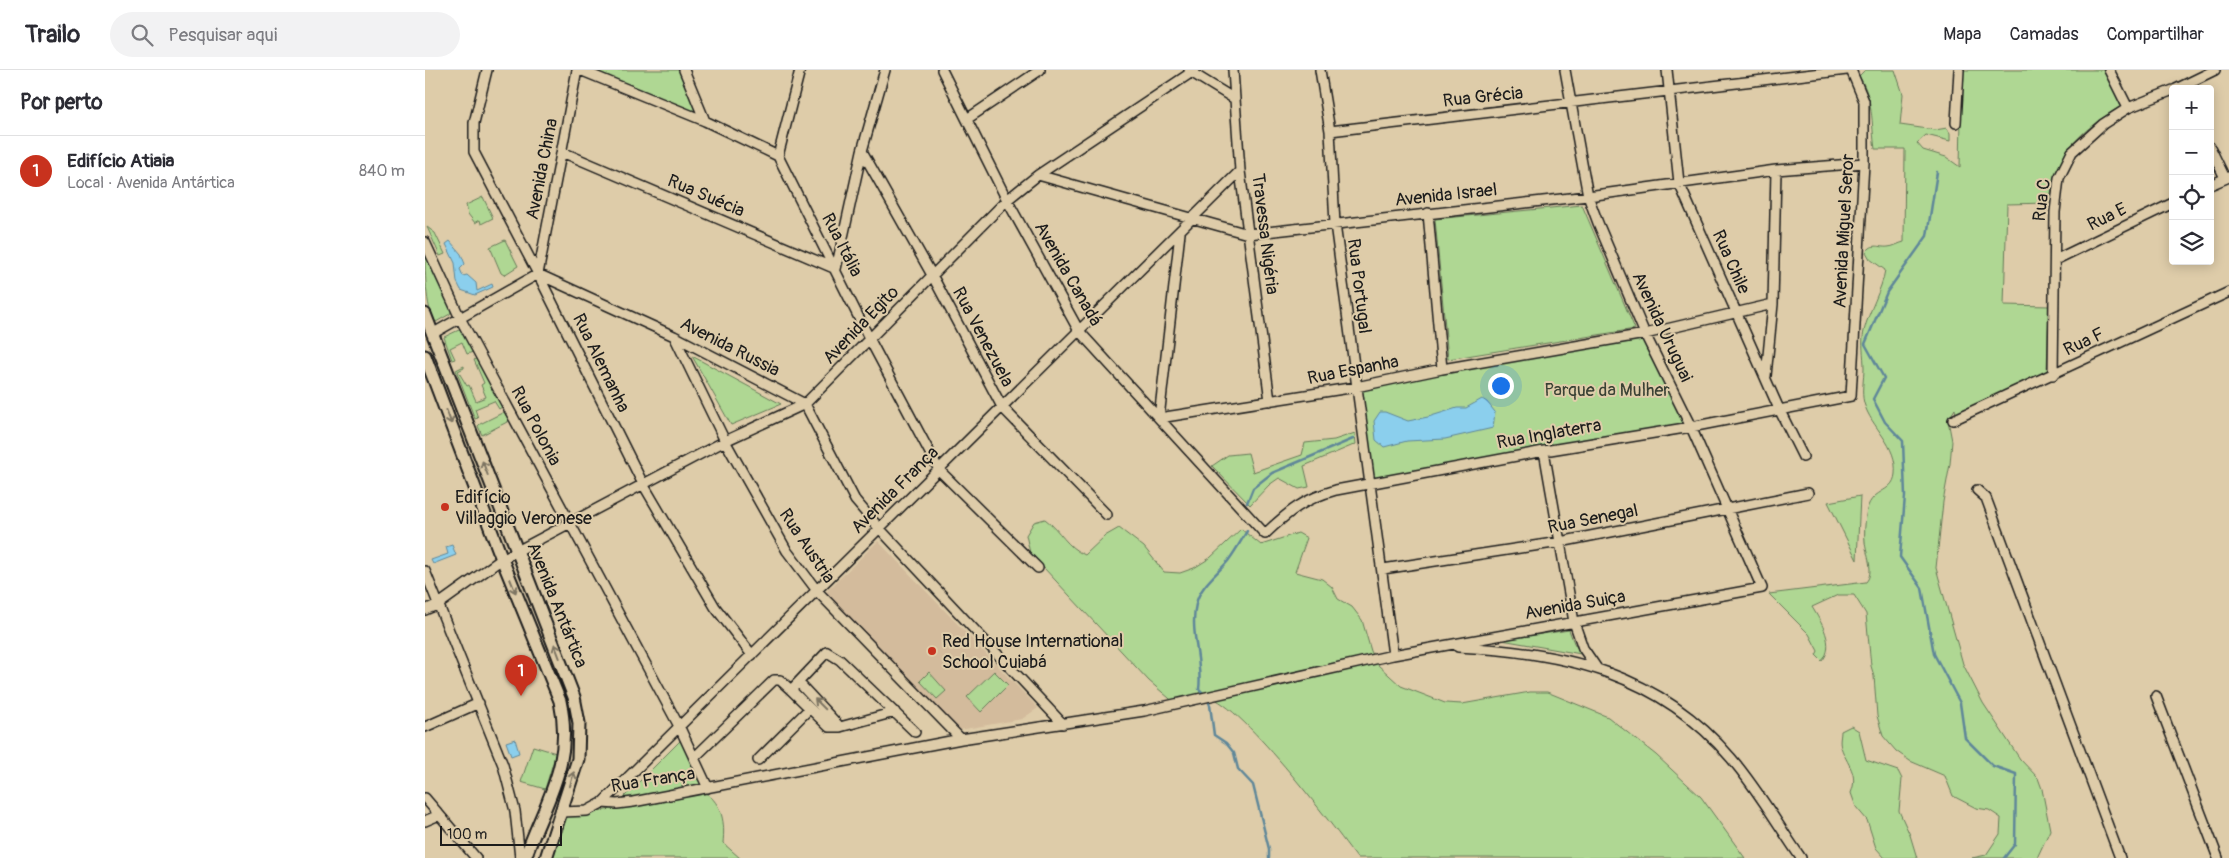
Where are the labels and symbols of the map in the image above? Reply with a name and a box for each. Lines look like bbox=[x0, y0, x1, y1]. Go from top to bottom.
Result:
street label: Rua Grécia bbox=[1442, 81, 1524, 113]
street label: Avenida China bbox=[521, 116, 563, 222]
street label: Avenida Miguel Seror bbox=[1828, 153, 1860, 309]
street label: Rua Suécia bbox=[664, 169, 748, 223]
street label: Travessa Nigéria bbox=[1246, 172, 1284, 296]
street label: Rua C bbox=[2028, 177, 2056, 223]
street label: Avenida Israel bbox=[1394, 178, 1498, 212]
street label: Rua E bbox=[2083, 198, 2131, 236]
street label: Rua Itália bbox=[816, 209, 868, 281]
street label: Avenida Canadá bbox=[1029, 218, 1107, 330]
street label: Rua Chile bbox=[1707, 226, 1755, 298]
street label: Rua Portugal bbox=[1342, 237, 1376, 335]
street label: Avenida Uruguai bbox=[1626, 268, 1698, 386]
street label: Avenida Egito bbox=[818, 281, 904, 369]
street label: Rua Venezuela bbox=[947, 283, 1019, 391]
street label: Rua Alemanha bbox=[567, 310, 635, 416]
street label: Avenida Russia bbox=[676, 312, 784, 382]
street label: Rua F bbox=[2060, 323, 2108, 361]
street label: Rua Espanha bbox=[1305, 350, 1401, 390]
your location bbox=[1488, 373, 1514, 399]
park label: Parque da Mulher bbox=[1544, 379, 1670, 402]
street label: Rua Polonia bbox=[505, 382, 567, 470]
one-way arrow bbox=[445, 409, 454, 425]
street label: Rua Inglaterra bbox=[1495, 414, 1603, 454]
street label: Avenida França bbox=[846, 441, 944, 539]
one-way arrow bbox=[479, 460, 488, 475]
place label: Edifício Villaggio Veronese bbox=[455, 486, 592, 530]
street label: Rua Senegal bbox=[1546, 499, 1640, 539]
marker: Edifício Villaggio Veronese bbox=[439, 501, 451, 513]
street label: Rua Austria bbox=[774, 504, 840, 588]
street label: Avenida Antártica bbox=[521, 539, 593, 671]
one-way arrow bbox=[508, 578, 518, 593]
street label: Avenida Suiça bbox=[1523, 585, 1627, 625]
place label: Red House International School Cuiabá bbox=[942, 630, 1123, 674]
one-way arrow bbox=[551, 644, 560, 659]
marker: Red House International School Cuiabá bbox=[926, 645, 938, 657]
pin: 1 bbox=[505, 655, 537, 696]
one-way arrow bbox=[814, 698, 826, 711]
street label: Rua França bbox=[609, 762, 697, 798]
one-way arrow bbox=[568, 771, 578, 787]
scale bar bbox=[440, 823, 563, 846]

